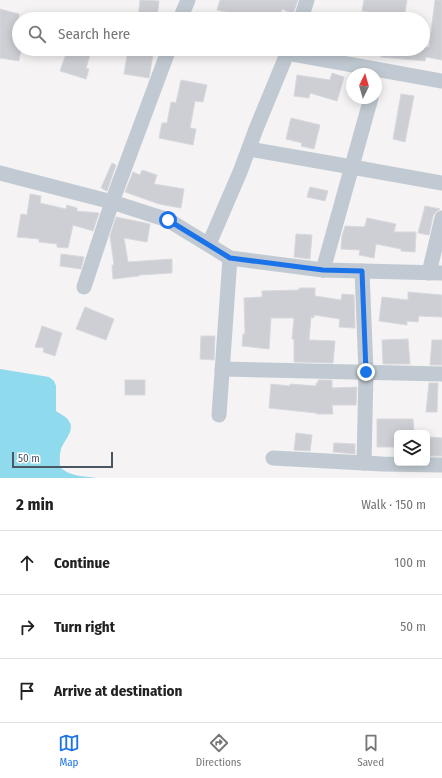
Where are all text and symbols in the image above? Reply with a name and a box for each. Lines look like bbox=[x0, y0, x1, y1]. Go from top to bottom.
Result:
search box bbox=[12, 12, 430, 56]
icon: search bbox=[26, 23, 48, 45]
text: Search here bbox=[58, 25, 130, 43]
north arrow bbox=[346, 68, 382, 104]
route start bbox=[159, 211, 177, 229]
route end bbox=[357, 363, 375, 381]
map controls bbox=[394, 430, 430, 466]
button: layers bbox=[394, 430, 430, 466]
scale bar bbox=[12, 450, 113, 469]
text: 50 m bbox=[18, 452, 40, 465]
text: 2 min bbox=[16, 494, 54, 515]
text: Walk · 150 m bbox=[361, 497, 426, 512]
icon: ahead bbox=[16, 552, 38, 574]
text: Continue bbox=[54, 554, 110, 572]
text: 100 m bbox=[394, 555, 426, 570]
icon: right bbox=[16, 616, 38, 638]
text: Turn right bbox=[54, 618, 115, 636]
text: 50 m bbox=[400, 619, 426, 634]
icon: arrive bbox=[16, 680, 38, 702]
text: Arrive at destination bbox=[54, 682, 182, 700]
tab: Map bbox=[58, 732, 80, 769]
tab: Directions bbox=[196, 732, 241, 769]
tab: Saved bbox=[357, 732, 384, 769]

